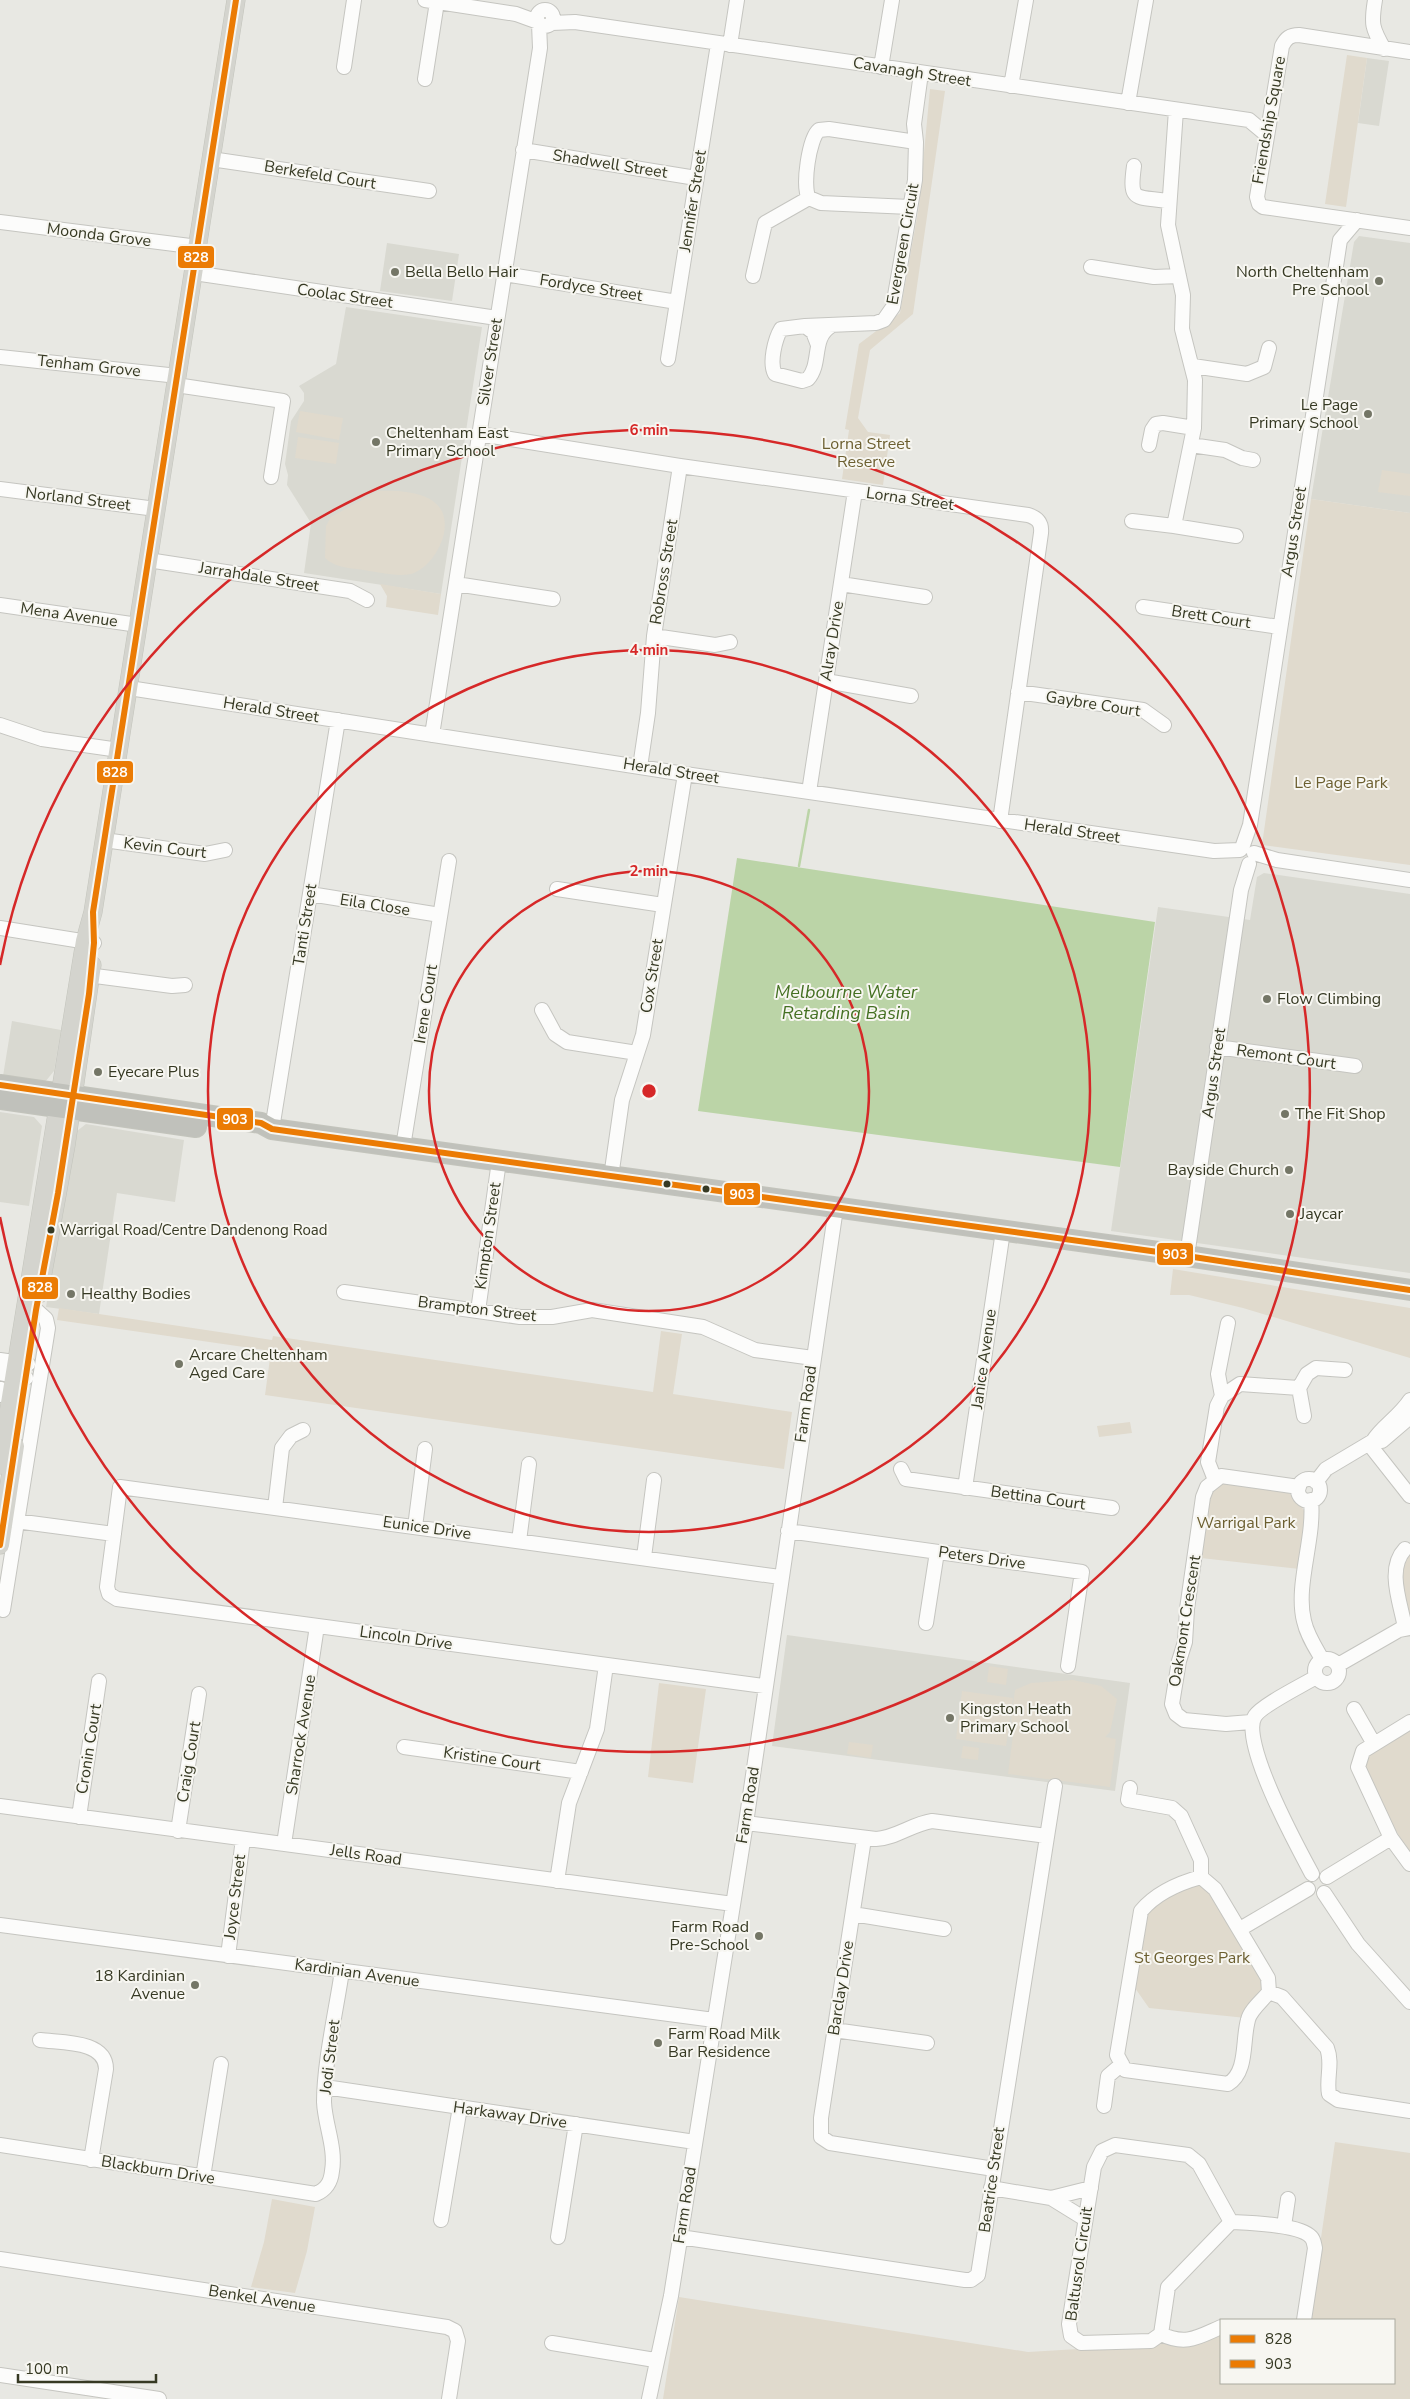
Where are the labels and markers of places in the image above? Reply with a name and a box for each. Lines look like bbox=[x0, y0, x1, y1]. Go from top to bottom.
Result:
place label: Bella Bello Hair bbox=[405, 261, 518, 283]
place label: North Cheltenham Pre School bbox=[1236, 261, 1369, 301]
marker: Bella Bello Hair bbox=[389, 266, 401, 278]
marker: North Cheltenham Pre School bbox=[1373, 275, 1385, 287]
place label: Le Page Primary School bbox=[1249, 394, 1358, 434]
marker: Le Page Primary School bbox=[1362, 408, 1374, 420]
place label: Cheltenham East Primary School bbox=[386, 422, 509, 462]
marker: Cheltenham East Primary School bbox=[370, 436, 382, 448]
place label: Flow Climbing bbox=[1277, 988, 1381, 1010]
marker: Flow Climbing bbox=[1261, 993, 1273, 1005]
place label: Eyecare Plus bbox=[108, 1061, 199, 1083]
marker: Eyecare Plus bbox=[92, 1066, 104, 1078]
centre of rings bbox=[640, 1082, 658, 1100]
place label: The Fit Shop bbox=[1295, 1103, 1386, 1125]
marker: The Fit Shop bbox=[1279, 1108, 1291, 1120]
place label: Bayside Church bbox=[1167, 1159, 1279, 1181]
marker: Bayside Church bbox=[1283, 1164, 1295, 1176]
unlabelled marker bbox=[662, 1179, 672, 1189]
unlabelled marker bbox=[701, 1184, 711, 1194]
place label: Jaycar bbox=[1299, 1203, 1344, 1225]
marker: Jaycar bbox=[1284, 1208, 1296, 1220]
place label: Warrigal Road/Centre Dandenong Road bbox=[60, 1220, 328, 1240]
marker: Warrigal Road/Centre Dandenong Road bbox=[46, 1225, 56, 1235]
place label: Healthy Bodies bbox=[81, 1283, 191, 1305]
marker: Healthy Bodies bbox=[65, 1288, 77, 1300]
place label: Arcare Cheltenham Aged Care bbox=[189, 1344, 328, 1384]
marker: Arcare Cheltenham Aged Care bbox=[173, 1358, 185, 1370]
place label: Kingston Heath Primary School bbox=[960, 1698, 1071, 1738]
marker: Kingston Heath Primary School bbox=[944, 1712, 956, 1724]
place label: Farm Road Pre-School bbox=[669, 1916, 749, 1956]
marker: Farm Road Pre-School bbox=[753, 1930, 765, 1942]
place label: 18 Kardinian Avenue bbox=[94, 1965, 185, 2005]
marker: 18 Kardinian Avenue bbox=[189, 1979, 201, 1991]
place label: Farm Road Milk Bar Residence bbox=[668, 2023, 781, 2063]
marker: Farm Road Milk Bar Residence bbox=[652, 2037, 664, 2049]

